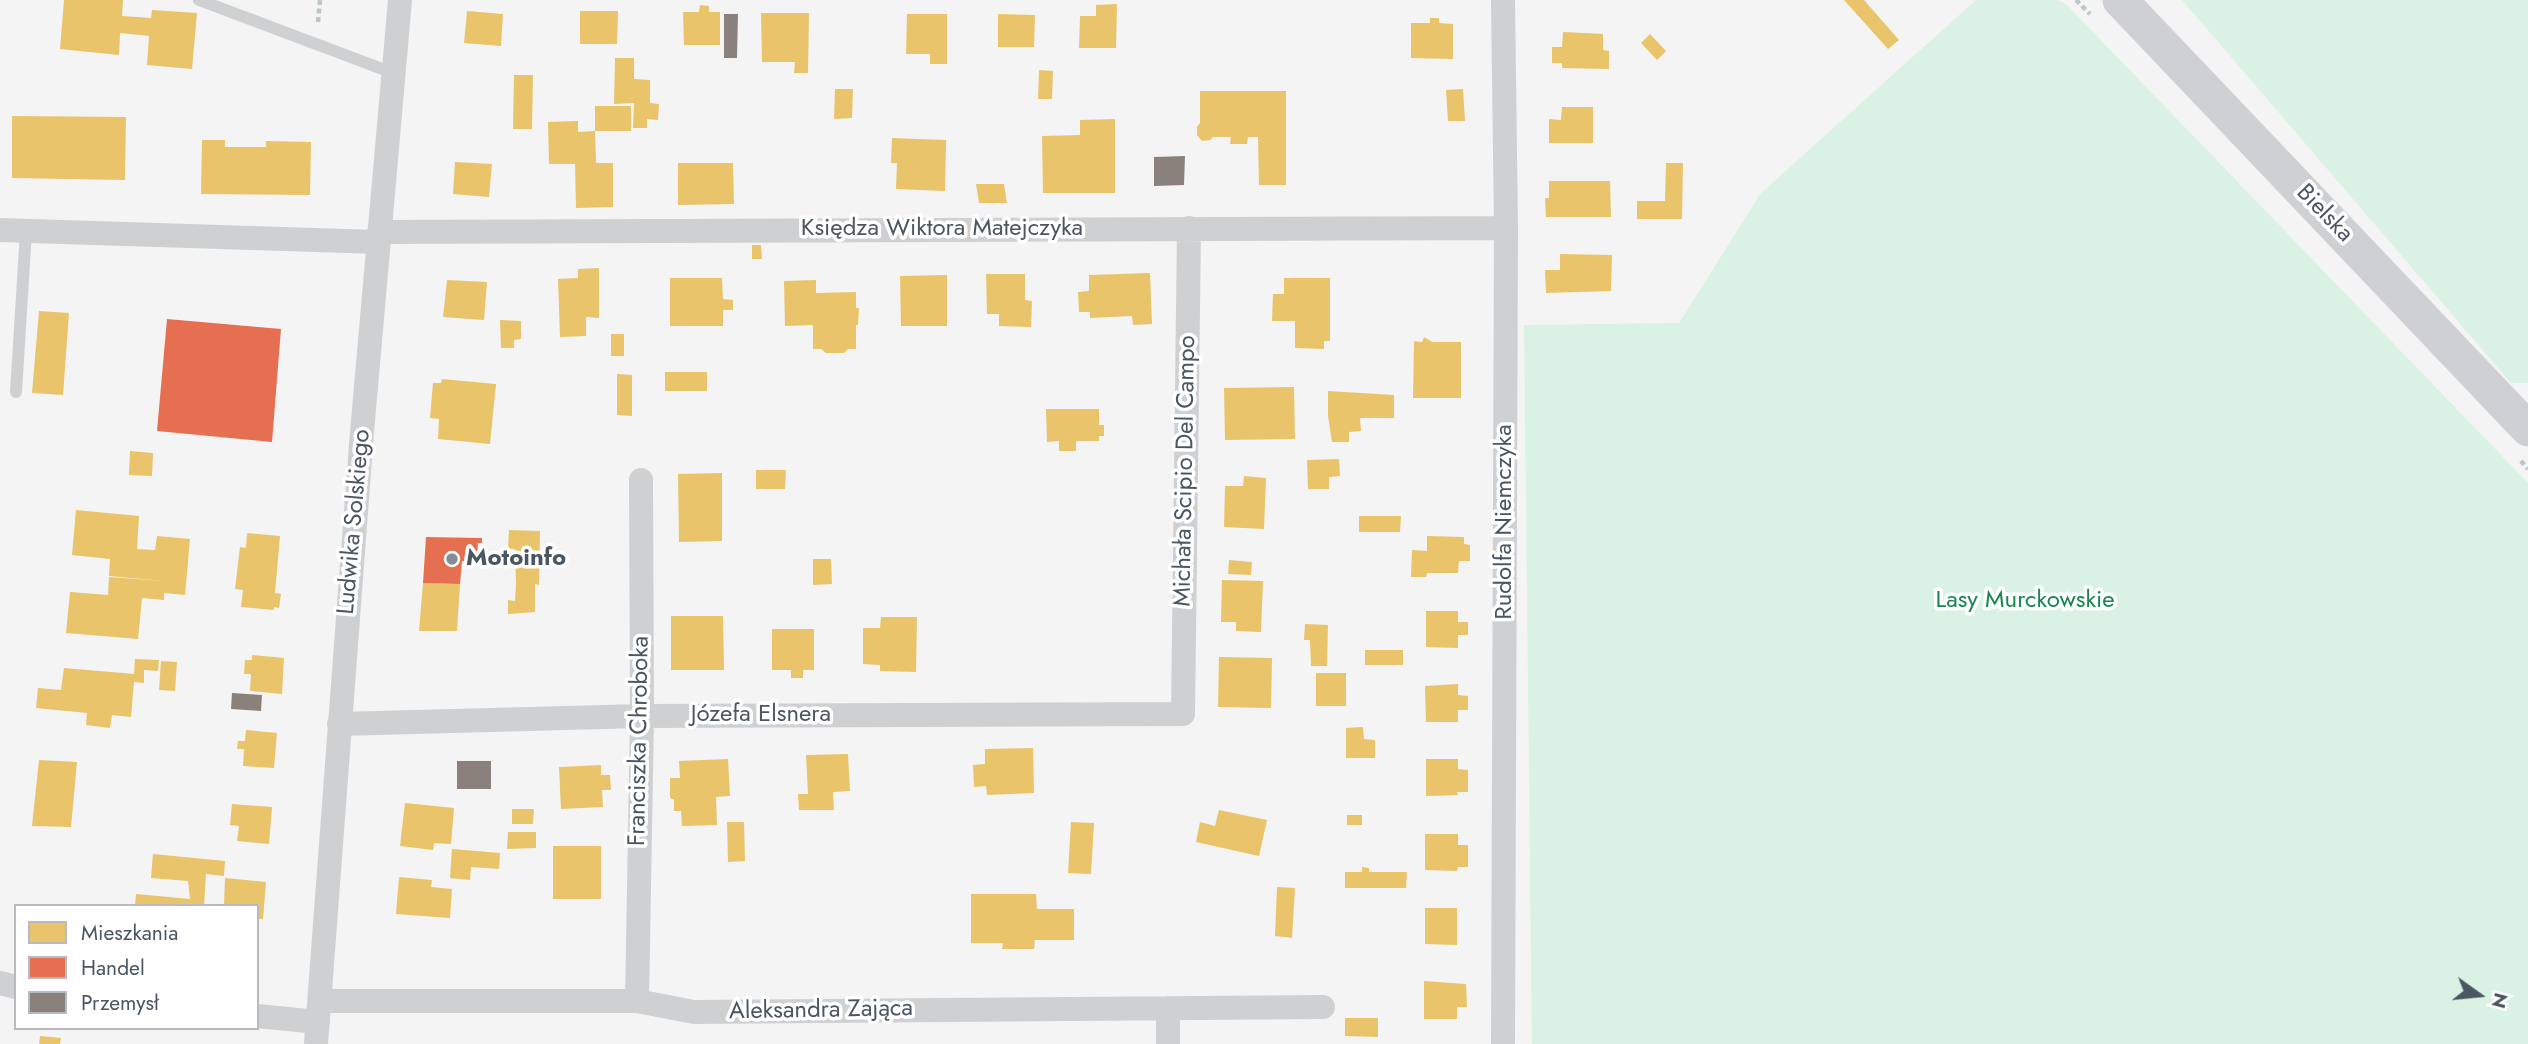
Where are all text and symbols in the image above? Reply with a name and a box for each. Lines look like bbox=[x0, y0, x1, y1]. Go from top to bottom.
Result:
street label: Bielska bbox=[2290, 179, 2358, 249]
street label: Księdza Wiktora Matejczyka bbox=[801, 215, 1083, 243]
street label: Michała Scipio Del Campo bbox=[1169, 335, 1203, 607]
street label: Rudolfa Niemczyka bbox=[1491, 424, 1519, 620]
street label: Ludwika Solskiego bbox=[333, 428, 377, 616]
place label: Motoinfo bbox=[466, 545, 566, 573]
marker: Motoinfo bbox=[444, 551, 460, 567]
park label: Lasy Murckowskie bbox=[1935, 587, 2115, 615]
street label: Franciszka Chroboka bbox=[624, 636, 656, 846]
street label: Józefa Elsnera bbox=[691, 701, 831, 729]
legend bbox=[14, 904, 259, 1030]
text: Mieszkania bbox=[81, 918, 178, 948]
text: Handel bbox=[81, 953, 145, 983]
north arrow bbox=[2444, 960, 2514, 1030]
text: Przemysł bbox=[81, 988, 159, 1018]
text: N bbox=[2485, 990, 2515, 1011]
street label: Aleksandra Zająca bbox=[729, 995, 913, 1027]

